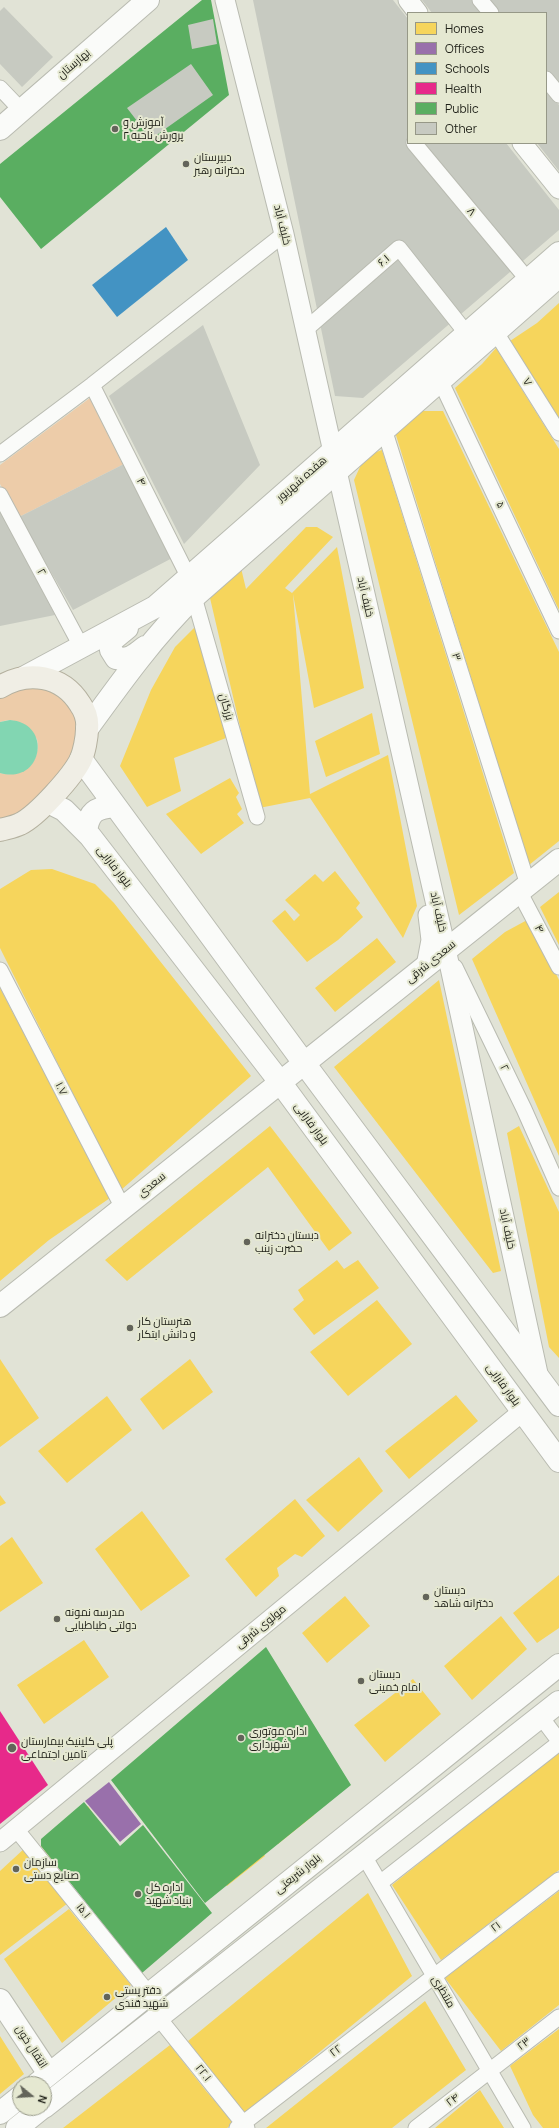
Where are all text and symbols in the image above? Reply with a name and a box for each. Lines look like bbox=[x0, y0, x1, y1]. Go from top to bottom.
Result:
legend bbox=[407, 12, 547, 144]
text: Homes bbox=[445, 20, 484, 37]
text: Offices bbox=[445, 40, 484, 57]
street label: بهارستان bbox=[55, 46, 93, 82]
text: Schools bbox=[445, 60, 489, 77]
text: Health bbox=[445, 80, 482, 97]
text: Public bbox=[445, 100, 479, 117]
place label: آموزش و پرورش ناحیه ۲ bbox=[123, 116, 184, 142]
text: Other bbox=[445, 120, 477, 137]
marker: آموزش و پرورش ناحیه ۲ bbox=[110, 124, 120, 134]
place label: دبیرستان دخترانه رهبر bbox=[194, 151, 245, 177]
marker: دبیرستان دخترانه رهبر bbox=[181, 159, 191, 169]
street label: خلیف آباد bbox=[271, 204, 293, 246]
street label: ۸ bbox=[464, 205, 478, 219]
street label: ۶.۱ bbox=[375, 252, 393, 270]
street label: ۷ bbox=[520, 376, 534, 388]
street label: هفده شهریور bbox=[274, 454, 330, 504]
street label: ۴ bbox=[133, 476, 149, 488]
street label: ۵ bbox=[493, 499, 507, 511]
street label: ۲ bbox=[34, 566, 48, 578]
street label: خلیف آباد bbox=[354, 576, 376, 618]
street label: ۳ bbox=[449, 652, 463, 662]
street label: بزرگان bbox=[216, 692, 236, 722]
street label: بلوار فارابی bbox=[94, 844, 134, 890]
street label: خلیف آباد bbox=[427, 891, 449, 933]
street label: ۴ bbox=[531, 923, 547, 935]
street label: سعدی شرقی bbox=[403, 938, 459, 986]
street label: ۲ bbox=[497, 1063, 511, 1073]
street label: ۱.۷ bbox=[52, 1080, 70, 1098]
street label: بلوار فارابی bbox=[291, 1100, 331, 1148]
street label: سعدی bbox=[135, 1170, 169, 1200]
street label: خلیف آباد bbox=[496, 1208, 518, 1250]
place label: دبستان دخترانه حضرت زینب bbox=[255, 1229, 319, 1255]
marker: دبستان دخترانه حضرت زینب bbox=[242, 1237, 252, 1247]
place label: هنرستان کار و دانش ابتکار bbox=[138, 1315, 196, 1341]
marker: هنرستان کار و دانش ابتکار bbox=[125, 1323, 135, 1333]
street label: بلوار فارابی bbox=[483, 1361, 523, 1409]
place label: دبستان دخترانه شاهد bbox=[434, 1584, 493, 1610]
marker: دبستان دخترانه شاهد bbox=[421, 1592, 431, 1602]
street label: مولوی شرقی bbox=[233, 1603, 289, 1651]
place label: مدرسه نمونه دولتی طباطبایی bbox=[65, 1606, 136, 1632]
marker: مدرسه نمونه دولتی طباطبایی bbox=[52, 1614, 62, 1624]
place label: دبستان امام خمینی bbox=[369, 1668, 421, 1694]
marker: دبستان امام خمینی bbox=[356, 1676, 366, 1686]
place label: اداره موتوری شهرداری bbox=[249, 1725, 307, 1751]
marker: اداره موتوری شهرداری bbox=[236, 1733, 246, 1743]
place label: پلی کلینیک بیمارستان تامین اجتماعی bbox=[21, 1735, 113, 1761]
marker: پلی کلینیک بیمارستان تامین اجتماعی bbox=[6, 1742, 18, 1754]
street label: بلوار شریعتی bbox=[272, 1851, 324, 1897]
place label: سازمان صنایع دستی bbox=[24, 1856, 79, 1882]
marker: سازمان صنایع دستی bbox=[11, 1864, 21, 1874]
place label: اداره کل بنیاد شهید bbox=[146, 1881, 192, 1907]
marker: اداره کل بنیاد شهید bbox=[133, 1889, 143, 1899]
street label: ۱۵.۱ bbox=[73, 1901, 93, 1921]
street label: ۲۱ bbox=[488, 1919, 504, 1935]
street label: منتظری bbox=[429, 1974, 457, 2010]
place label: دفتر پستی شهید قندی bbox=[115, 1984, 168, 2010]
marker: دفتر پستی شهید قندی bbox=[102, 1992, 112, 2002]
street label: انتقال خون bbox=[12, 2023, 50, 2071]
street label: ۲۳ bbox=[515, 2035, 533, 2053]
street label: ۲۲ bbox=[327, 2042, 345, 2060]
street label: ۲۲.۱ bbox=[192, 2062, 214, 2084]
north arrow bbox=[12, 2076, 52, 2116]
street label: ۲۴ bbox=[444, 2091, 462, 2109]
text: N bbox=[35, 2093, 51, 2106]

